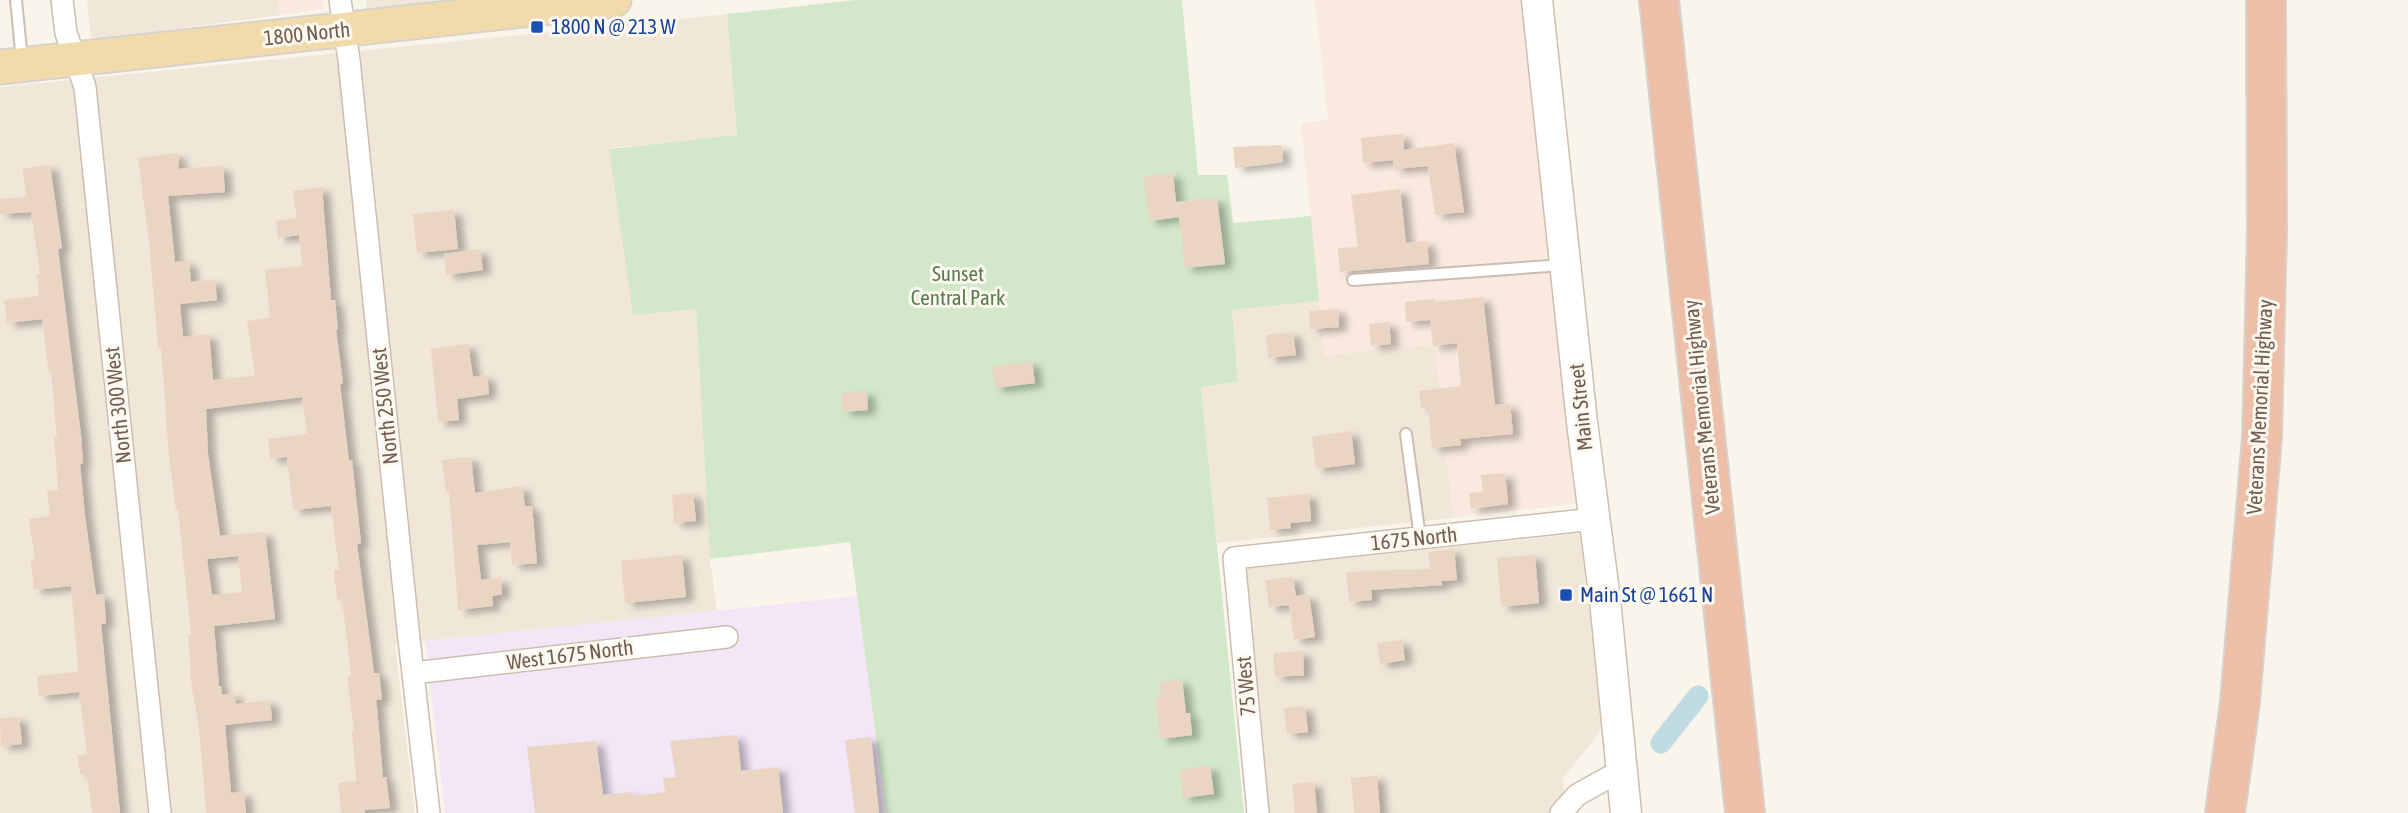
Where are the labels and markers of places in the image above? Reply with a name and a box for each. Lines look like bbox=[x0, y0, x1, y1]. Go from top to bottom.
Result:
place label: 1800 N @ 213 W bbox=[551, 14, 676, 38]
marker: 1800 N @ 213 W bbox=[529, 19, 545, 35]
place label: Main St @ 1661 N bbox=[1580, 582, 1713, 606]
marker: Main St @ 1661 N bbox=[1558, 587, 1574, 603]

